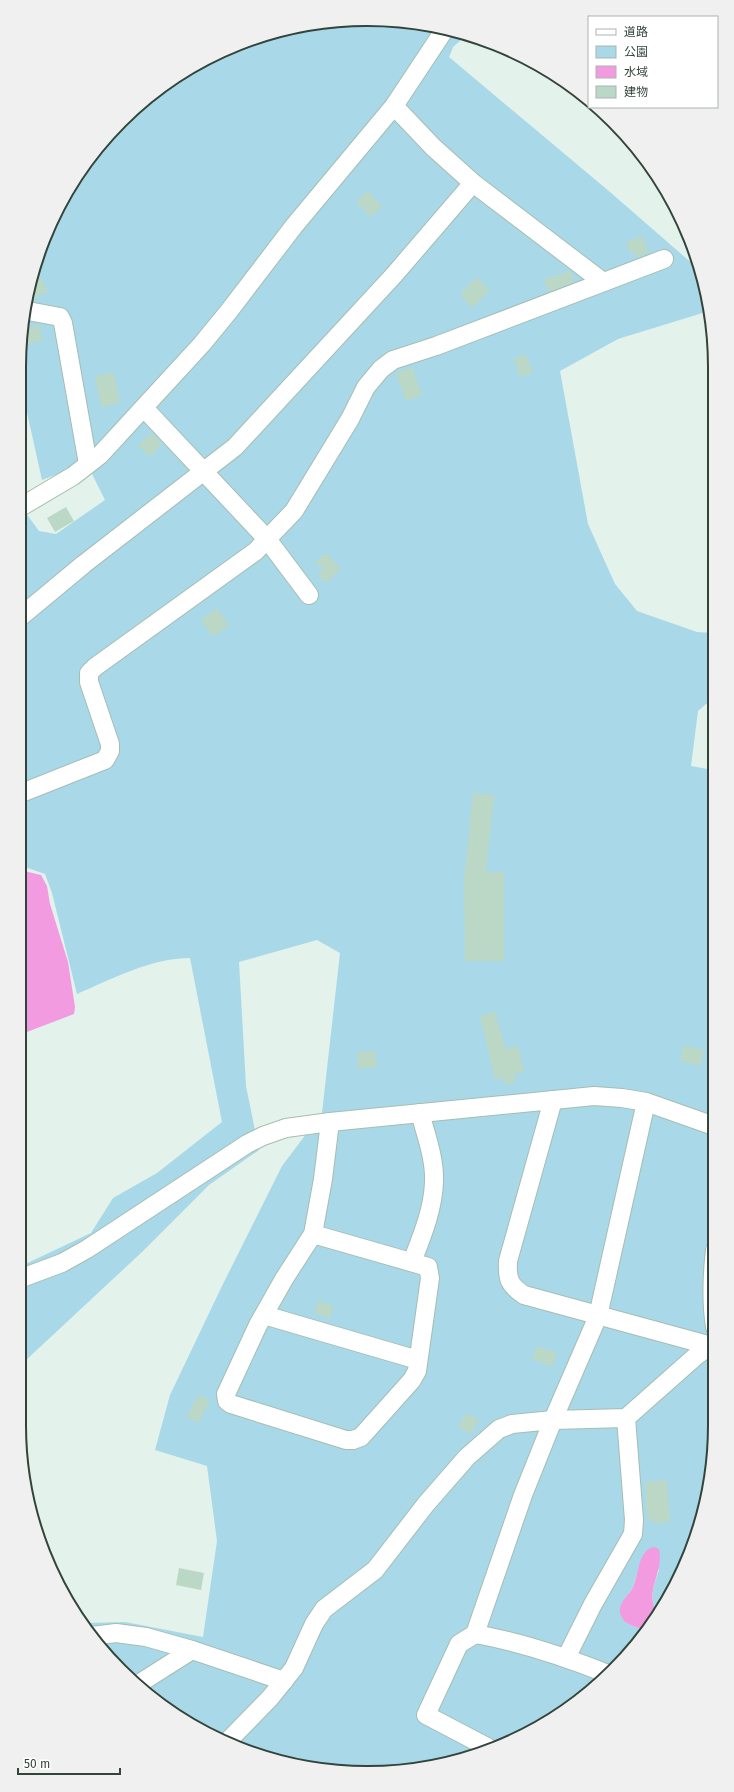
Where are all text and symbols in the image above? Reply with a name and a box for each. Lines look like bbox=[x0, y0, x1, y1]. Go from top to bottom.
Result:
legend bbox=[588, 16, 718, 108]
text: 道路 bbox=[624, 25, 648, 39]
text: 公園 bbox=[624, 45, 648, 59]
text: 水域 bbox=[624, 65, 648, 79]
text: 建物 bbox=[624, 85, 648, 99]
scale bar bbox=[18, 1750, 120, 1776]
text: 50 m bbox=[24, 1757, 50, 1771]

